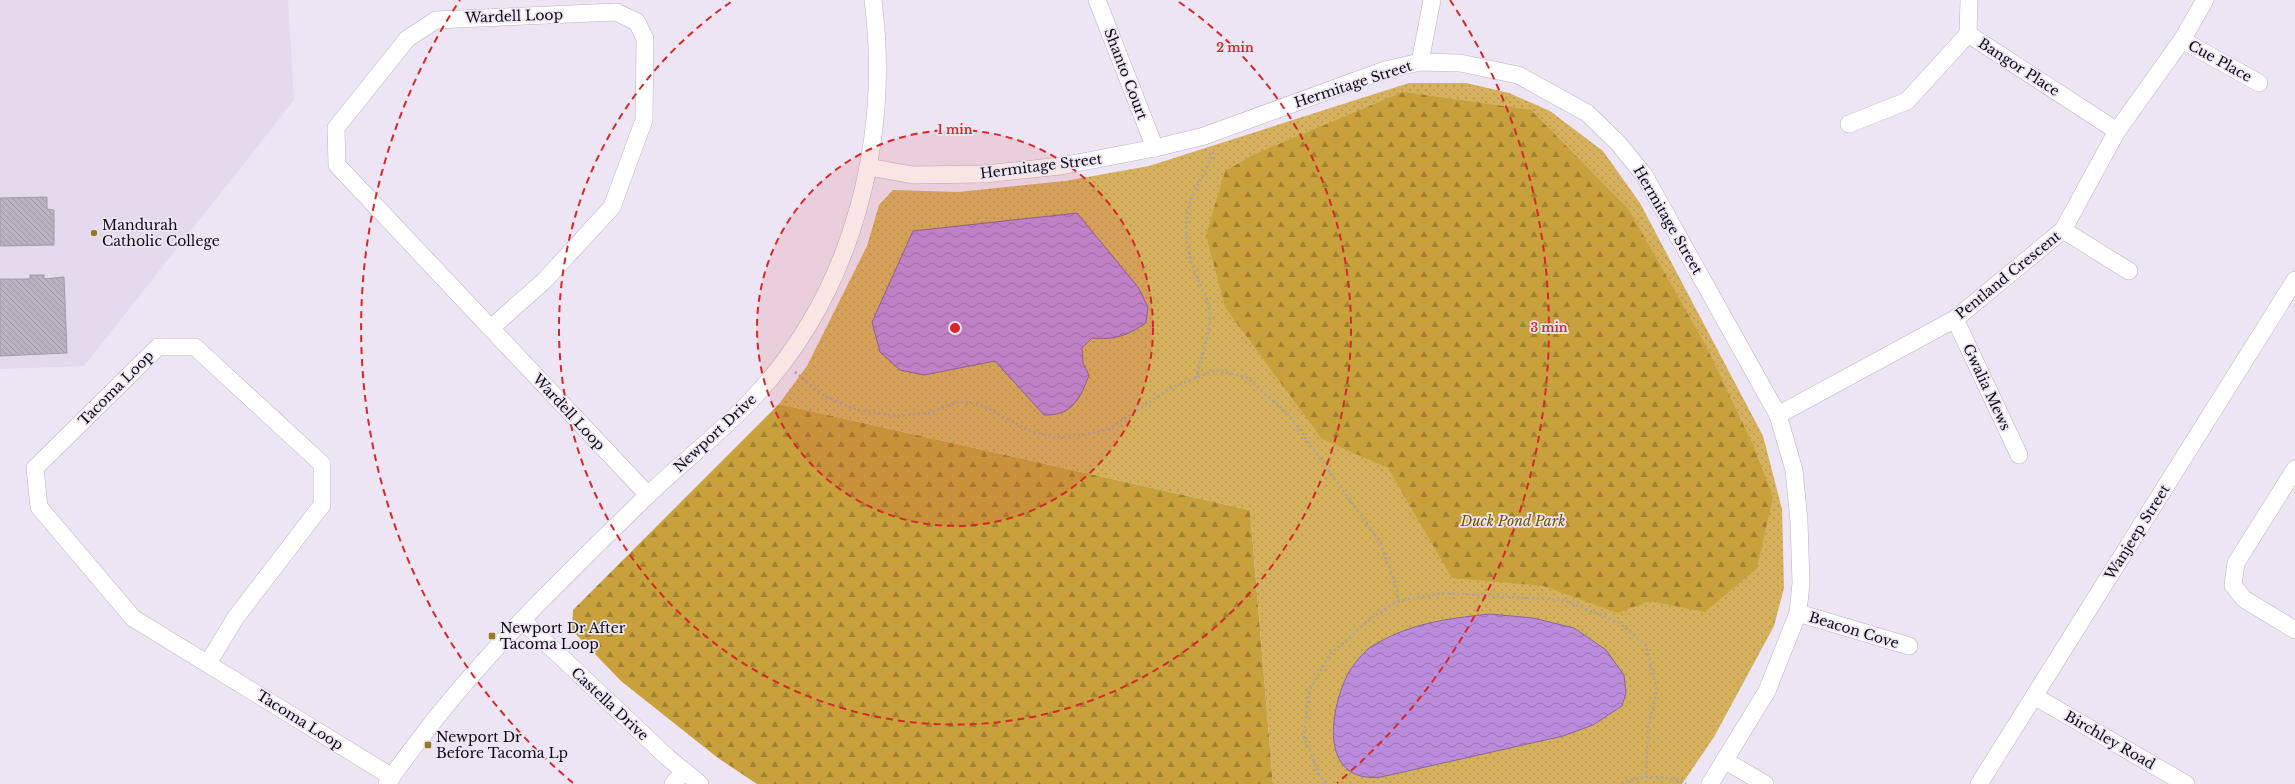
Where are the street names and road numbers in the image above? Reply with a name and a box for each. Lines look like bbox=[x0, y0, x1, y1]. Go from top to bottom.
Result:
street label: Wardell Loop bbox=[464, 5, 563, 27]
street label: Shanto Court bbox=[1100, 26, 1152, 123]
street label: Bangor Place bbox=[1975, 34, 2063, 100]
street label: Cue Place bbox=[2185, 36, 2255, 86]
street label: Hermitage Street bbox=[1292, 56, 1415, 112]
street label: Hermitage Street bbox=[979, 150, 1104, 182]
street label: Hermitage Street bbox=[1630, 162, 1707, 278]
street label: Pentland Crescent bbox=[1952, 227, 2065, 323]
street label: Gwalia Mews bbox=[1959, 341, 2015, 433]
street label: Tacoma Loop bbox=[75, 347, 157, 429]
street label: Wardell Loop bbox=[528, 369, 609, 454]
street label: Newport Drive bbox=[670, 390, 760, 476]
street label: Wanjeep Street bbox=[2100, 481, 2174, 584]
street label: Beacon Cove bbox=[1807, 608, 1901, 652]
street label: Castella Drive bbox=[568, 664, 652, 744]
street label: Tacoma Loop bbox=[253, 686, 347, 754]
street label: Birchley Road bbox=[2062, 707, 2159, 773]

